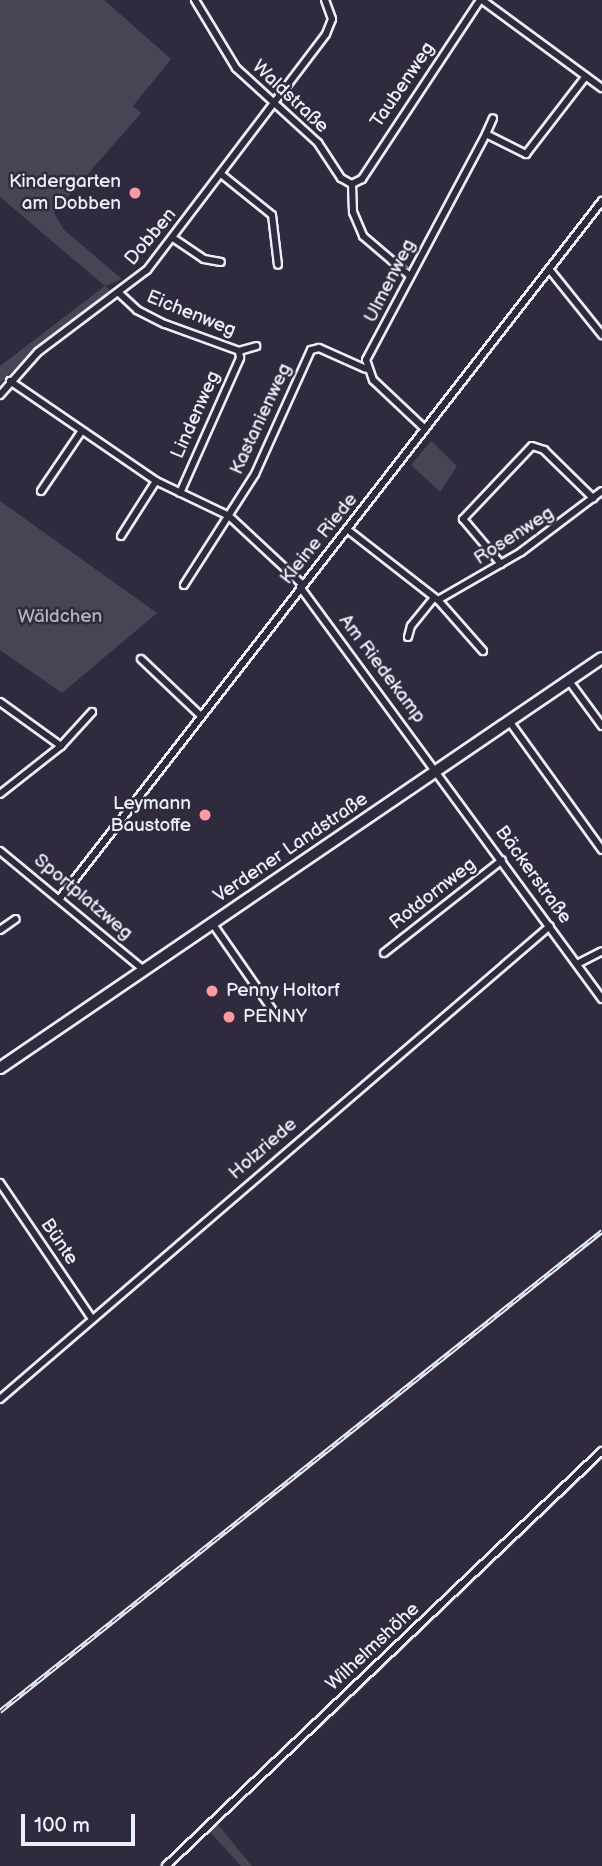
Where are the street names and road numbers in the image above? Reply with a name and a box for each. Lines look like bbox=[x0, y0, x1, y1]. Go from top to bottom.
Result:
street label: Taubenweg bbox=[366, 38, 440, 132]
street label: Waldstraße bbox=[247, 56, 333, 138]
street label: Dobben bbox=[120, 204, 182, 270]
street label: Ulmenweg bbox=[359, 235, 421, 327]
street label: Eichenweg bbox=[143, 286, 239, 342]
street label: Kastanienweg bbox=[225, 360, 297, 478]
street label: Lindenweg bbox=[167, 368, 225, 462]
street label: Kleine Riede bbox=[275, 489, 363, 589]
street label: Rosenweg bbox=[470, 502, 558, 570]
street label: Am Riedekamp bbox=[334, 610, 430, 728]
street label: Verdener Landstraße bbox=[210, 788, 372, 908]
street label: Bäckerstraße bbox=[490, 822, 576, 928]
street label: Sportplatzweg bbox=[29, 849, 137, 945]
street label: Rotdornweg bbox=[385, 853, 481, 935]
street label: Holzriede bbox=[224, 1113, 302, 1185]
street label: Bünte bbox=[35, 1215, 83, 1269]
street label: Wilhelmshöhe bbox=[322, 1598, 424, 1696]

